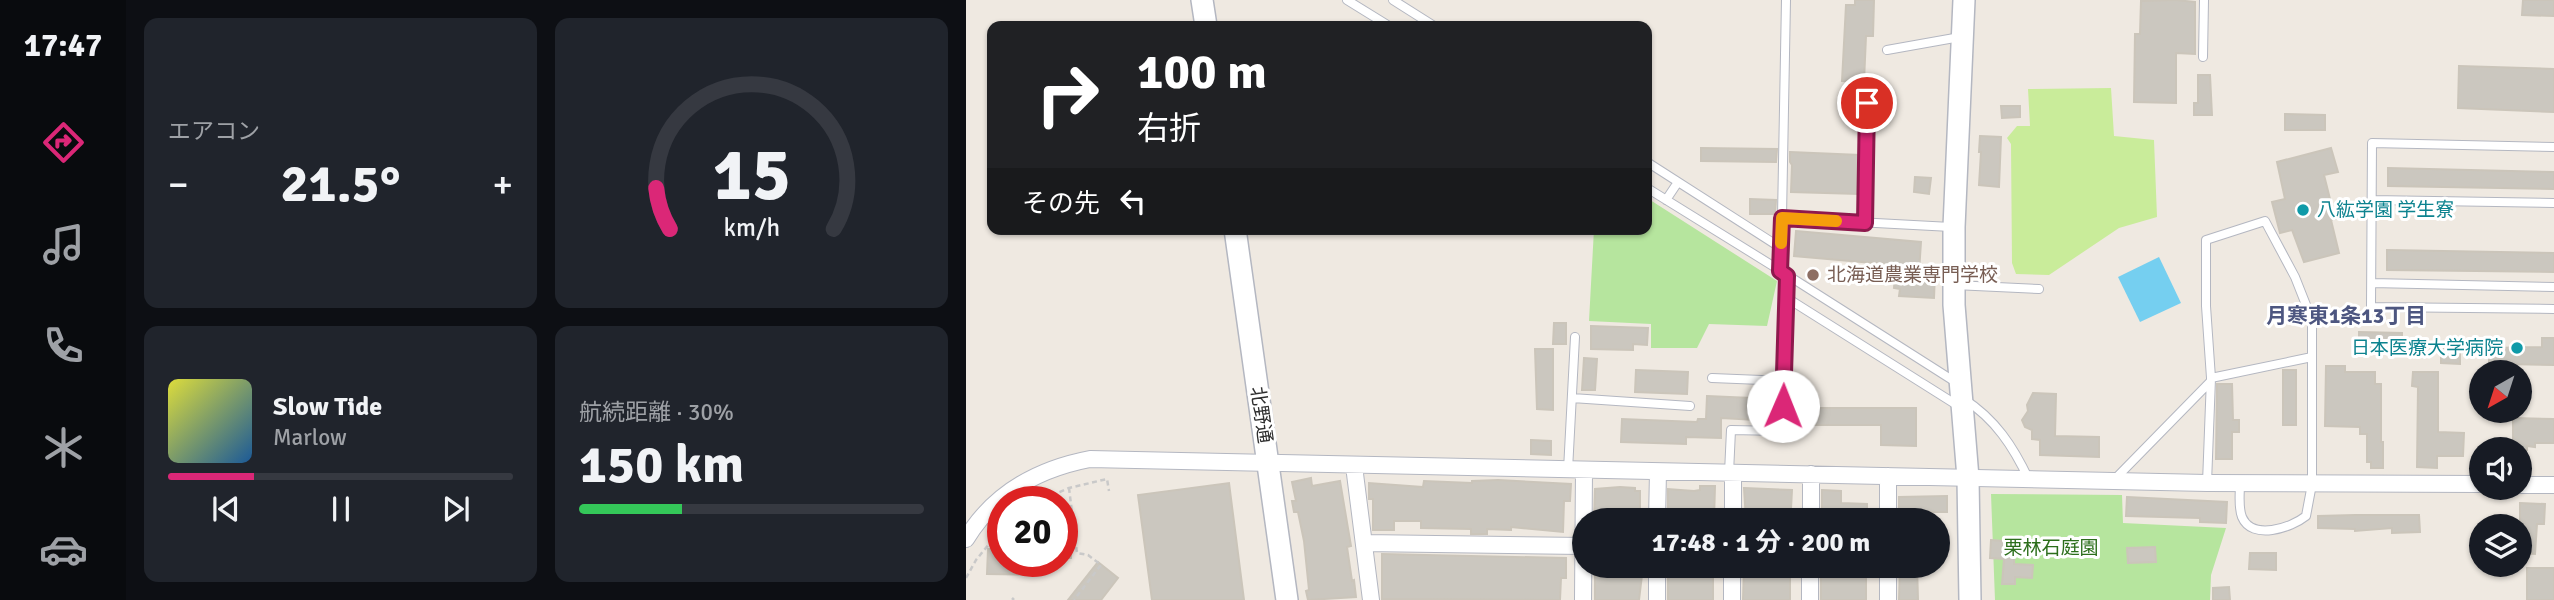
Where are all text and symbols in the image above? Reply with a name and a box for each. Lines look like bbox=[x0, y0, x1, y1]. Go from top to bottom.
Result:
text: 17:47 bbox=[24, 26, 102, 65]
text: 100 m bbox=[1137, 42, 1267, 102]
icon: right bbox=[1022, 49, 1113, 140]
pin bbox=[1837, 73, 1897, 133]
icon: arrive bbox=[1848, 84, 1886, 122]
text: 右折 bbox=[1137, 109, 1201, 148]
text: エアコン bbox=[168, 117, 260, 146]
icon: directions bbox=[39, 118, 88, 167]
text: 15 bbox=[712, 131, 791, 220]
text: 21.5° bbox=[281, 152, 400, 216]
text: − bbox=[168, 161, 189, 208]
text: + bbox=[492, 161, 513, 208]
icon: left bbox=[1114, 182, 1152, 220]
text: その先 bbox=[1022, 188, 1100, 220]
place label: 八紘学園 学生寮 bbox=[2317, 198, 2454, 222]
marker: 八紘学園 学生寮 bbox=[2295, 202, 2311, 218]
text: km/h bbox=[723, 212, 780, 243]
icon: music bbox=[39, 220, 88, 269]
place label: 北海道農業専門学校 bbox=[1827, 263, 1998, 287]
marker: 北海道農業専門学校 bbox=[1805, 267, 1821, 283]
district label: 月寒東1条13丁目 bbox=[2266, 303, 2426, 329]
icon: phone bbox=[39, 321, 88, 370]
place label: 日本医療大学病院 bbox=[2351, 336, 2503, 360]
marker: 日本医療大学病院 bbox=[2509, 340, 2525, 356]
north arrow bbox=[2469, 360, 2532, 424]
map controls bbox=[2469, 360, 2532, 577]
position arrow bbox=[1746, 369, 1820, 443]
street label: 北野通 bbox=[1245, 385, 1277, 445]
text: Slow Tide bbox=[273, 391, 382, 423]
text: 航続距離 · 30% bbox=[579, 398, 734, 427]
icon: climate bbox=[39, 423, 88, 472]
text: Marlow bbox=[273, 423, 347, 452]
text: 150 km bbox=[579, 433, 744, 497]
button: sound bbox=[2469, 437, 2532, 500]
speed limit sign: 20 bbox=[987, 486, 1078, 577]
icon: previous bbox=[207, 490, 245, 528]
icon: pause bbox=[322, 490, 360, 528]
icon: next bbox=[437, 490, 475, 528]
button: layers bbox=[2469, 514, 2532, 577]
icon: car bbox=[39, 525, 88, 574]
text: 17:48 · 1 分 · 200 m bbox=[1652, 527, 1870, 559]
park label: 栗林石庭園 bbox=[2003, 536, 2099, 560]

